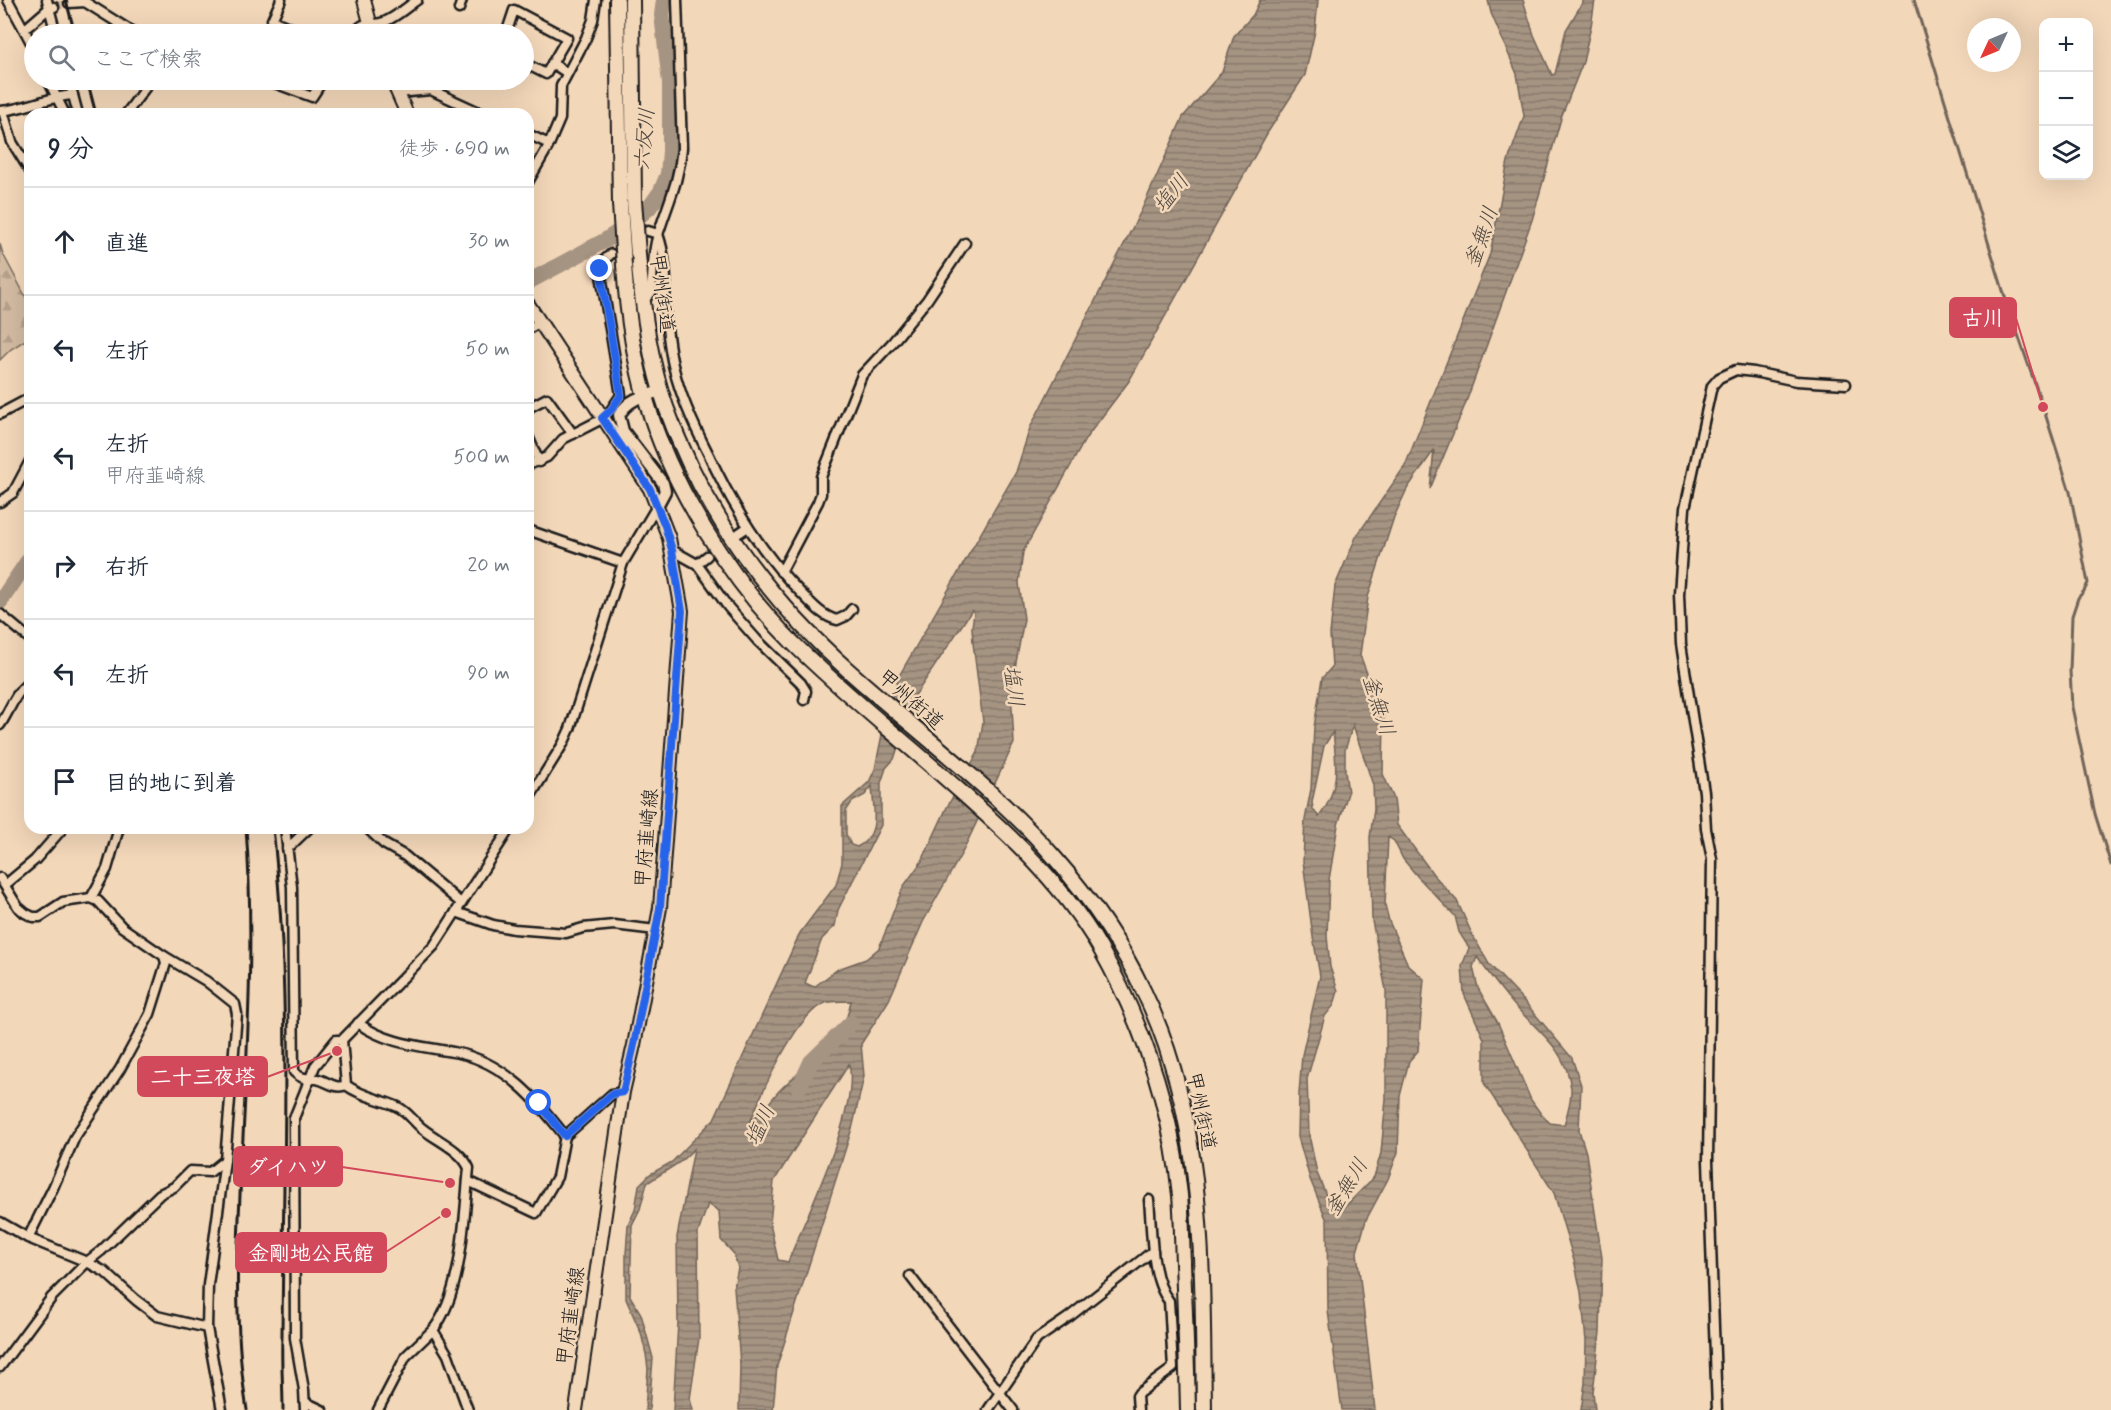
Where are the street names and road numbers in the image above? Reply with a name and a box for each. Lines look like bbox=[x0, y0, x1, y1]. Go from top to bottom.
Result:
street label: 甲州街道 bbox=[643, 252, 680, 335]
street label: 甲州街道 bbox=[871, 664, 949, 737]
street label: 甲府韮崎線 bbox=[630, 787, 665, 889]
street label: 甲州街道 bbox=[1179, 1069, 1222, 1153]
street label: 甲府韮崎線 bbox=[551, 1265, 592, 1368]

